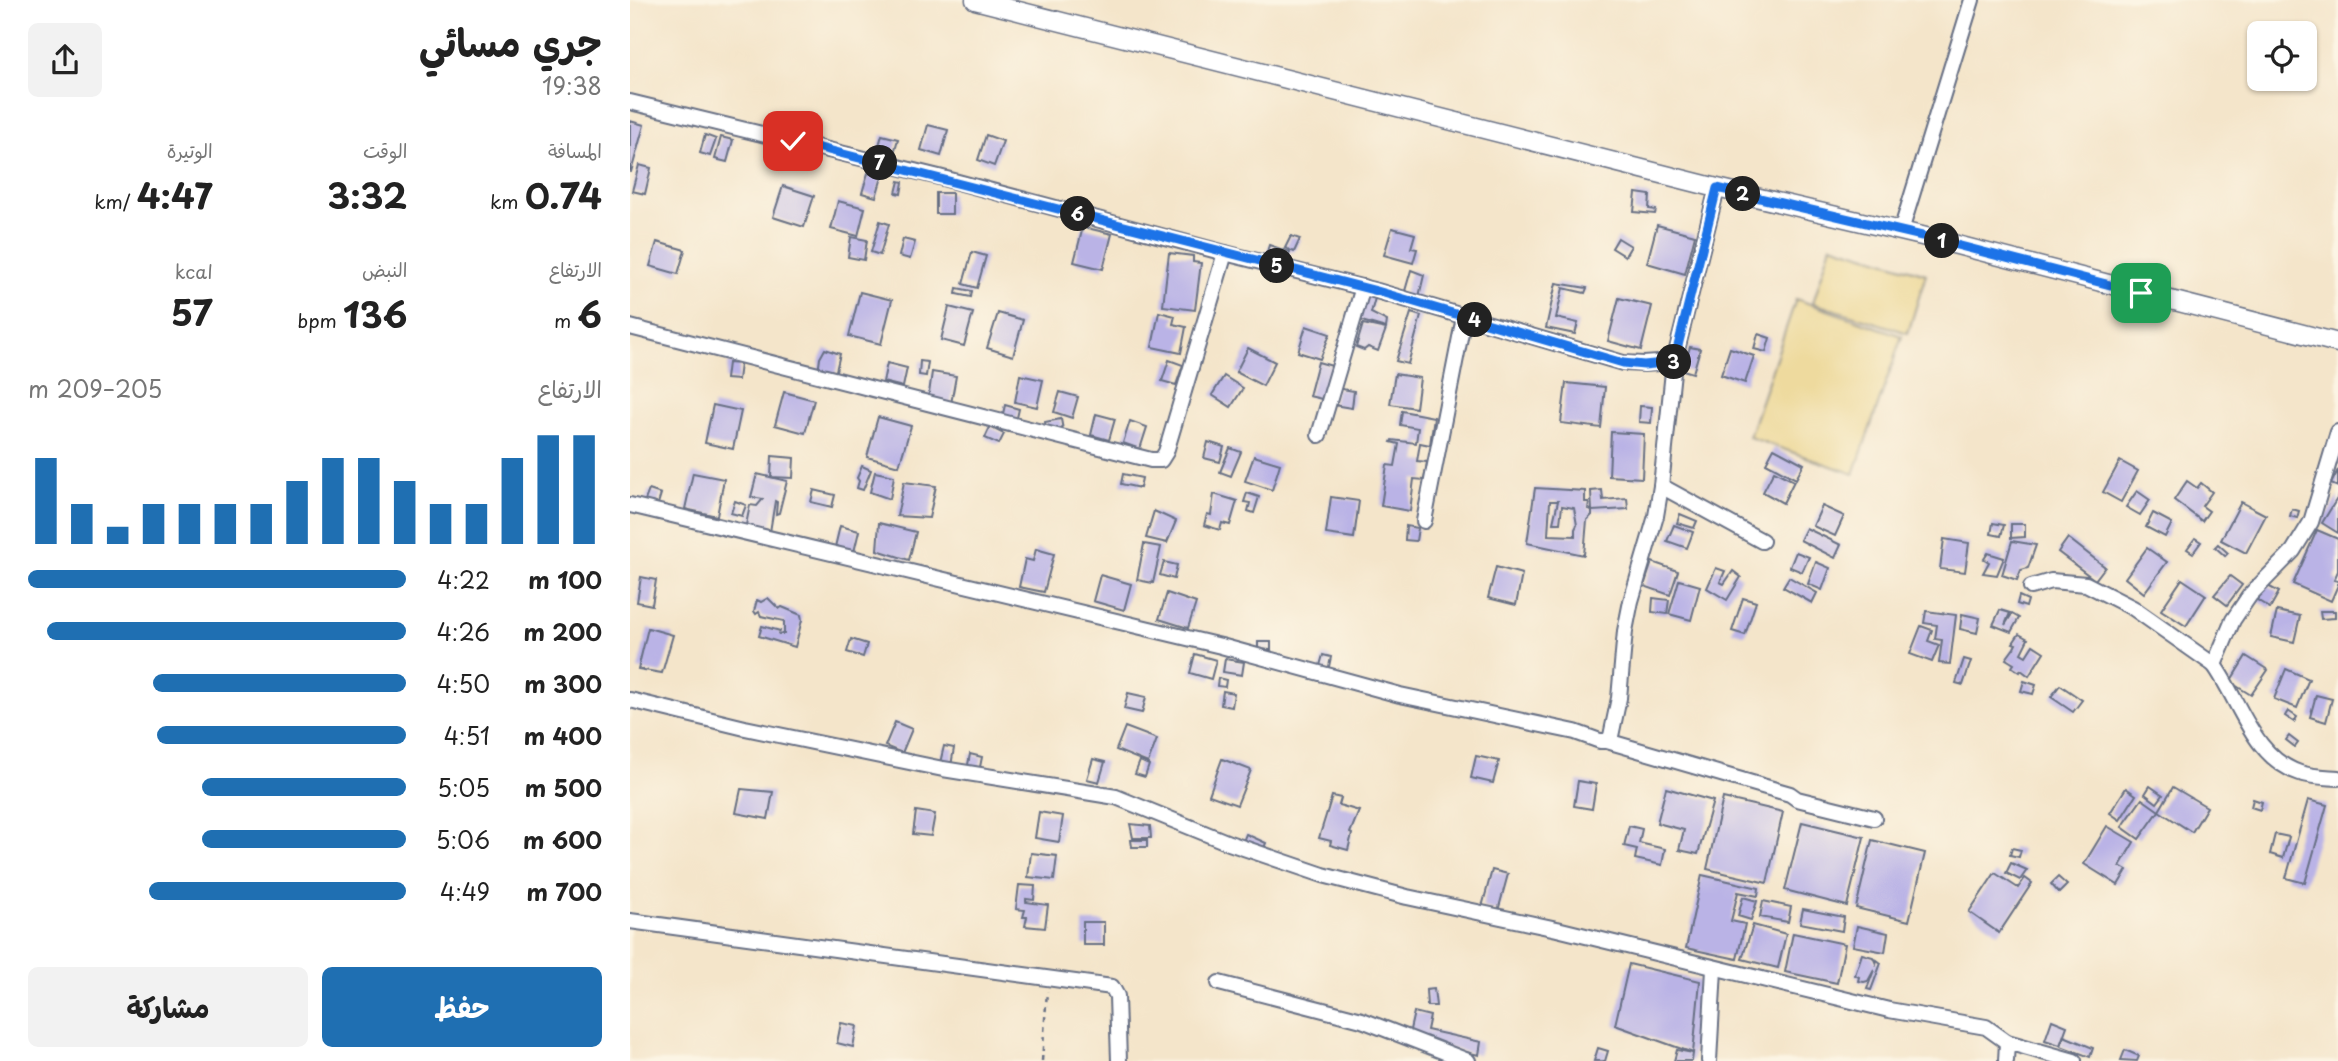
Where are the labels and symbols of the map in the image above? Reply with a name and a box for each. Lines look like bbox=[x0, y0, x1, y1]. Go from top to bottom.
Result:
pin bbox=[763, 111, 823, 171]
pin: 7 bbox=[862, 146, 898, 180]
pin: 2 bbox=[1726, 176, 1760, 212]
pin: 6 bbox=[1060, 196, 1096, 232]
pin: 1 bbox=[1924, 224, 1960, 258]
pin: 5 bbox=[1260, 248, 1294, 284]
pin bbox=[2111, 263, 2171, 323]
pin: 4 bbox=[1458, 302, 1492, 338]
pin: 3 bbox=[1656, 344, 1692, 380]

